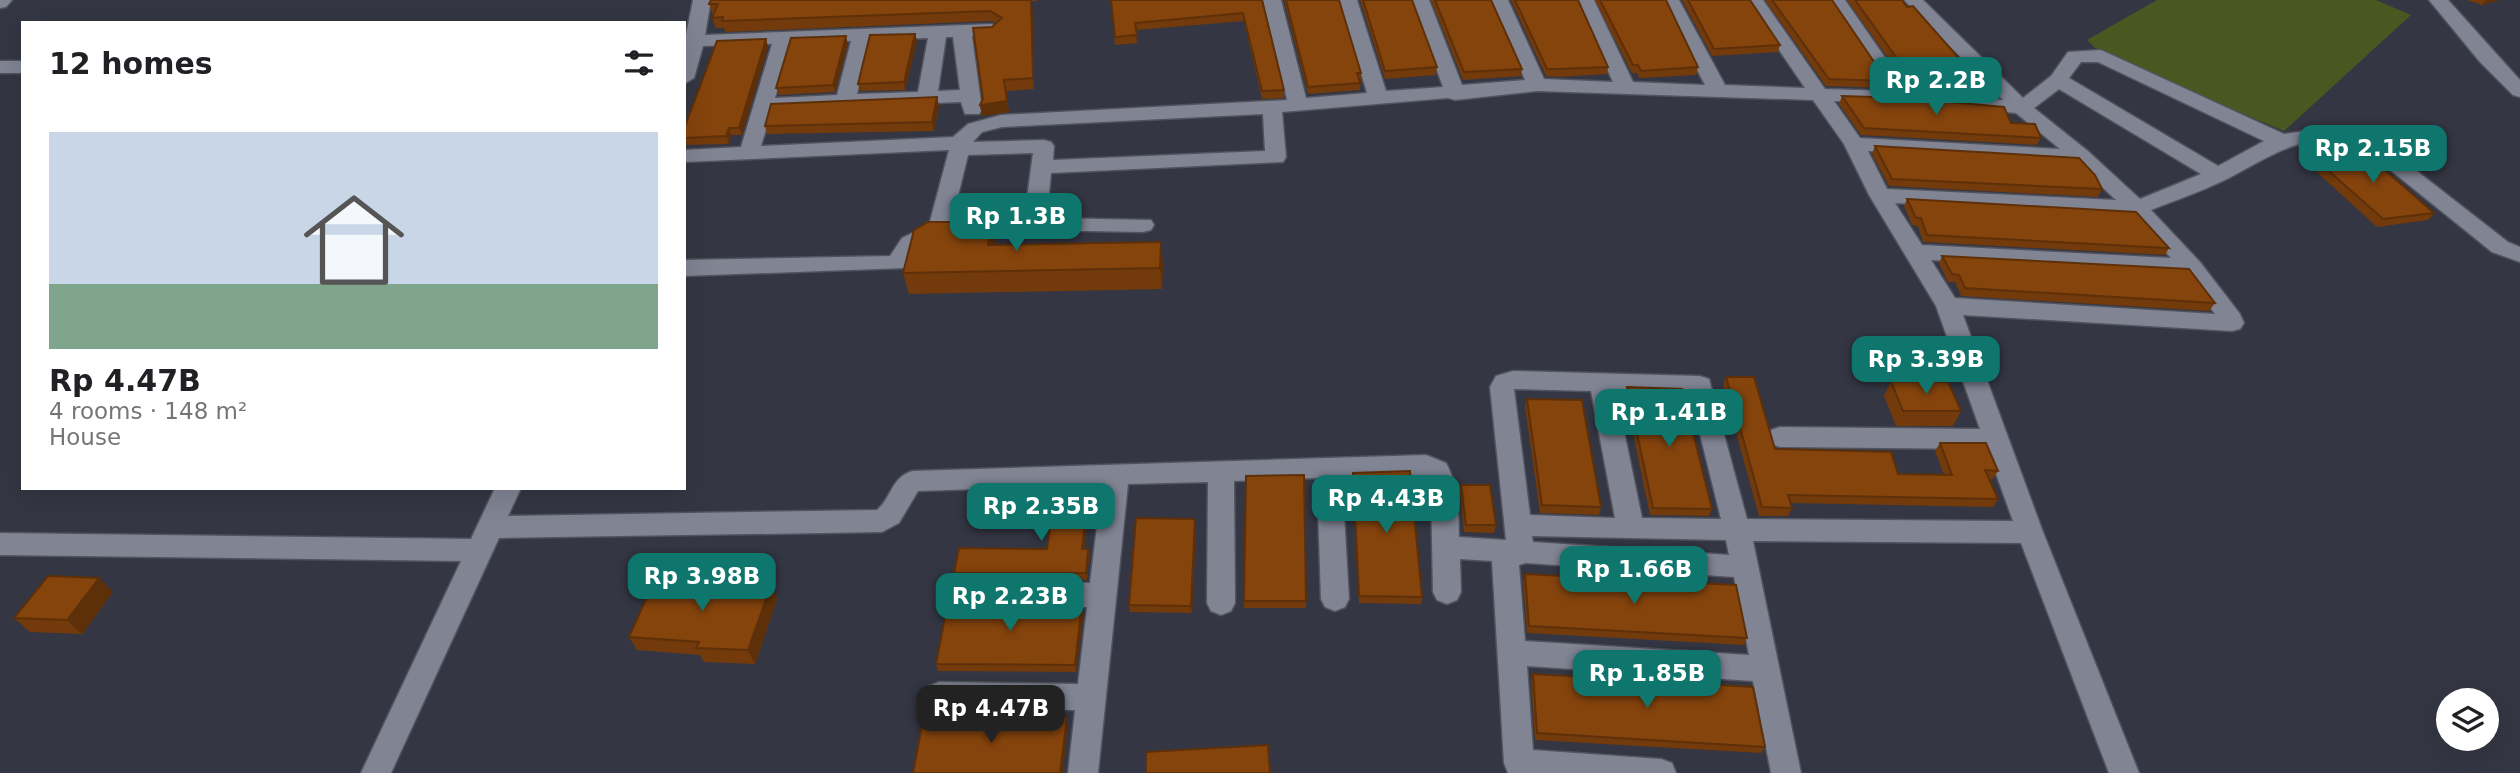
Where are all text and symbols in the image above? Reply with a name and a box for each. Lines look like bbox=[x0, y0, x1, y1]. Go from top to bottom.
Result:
icon: filters bbox=[620, 44, 658, 82]
text: 12 homes bbox=[49, 46, 213, 81]
pin: Rp 2.2B bbox=[1871, 58, 2001, 117]
text: Rp 2.2B bbox=[1886, 67, 1986, 93]
pin: Rp 2.15B bbox=[2301, 125, 2445, 185]
text: Rp 2.15B bbox=[2315, 135, 2431, 161]
icon: home bbox=[291, 177, 417, 303]
pin: Rp 1.3B bbox=[951, 194, 1081, 253]
text: Rp 1.3B bbox=[966, 203, 1066, 229]
pin: Rp 3.39B bbox=[1854, 336, 1998, 396]
text: Rp 3.39B bbox=[1868, 346, 1984, 372]
text: Rp 4.47B bbox=[49, 363, 201, 398]
pin: Rp 1.41B bbox=[1597, 390, 1741, 449]
text: 4 rooms · 148 m² bbox=[49, 398, 247, 424]
text: Rp 1.41B bbox=[1611, 399, 1727, 425]
text: House bbox=[49, 424, 121, 450]
pin: Rp 4.43B bbox=[1314, 476, 1458, 535]
pin: Rp 2.35B bbox=[969, 484, 1113, 543]
text: Rp 4.43B bbox=[1328, 485, 1444, 511]
text: Rp 2.35B bbox=[983, 493, 1099, 519]
pin: Rp 1.66B bbox=[1562, 546, 1706, 606]
pin: Rp 3.98B bbox=[630, 554, 774, 613]
text: Rp 1.66B bbox=[1576, 556, 1692, 582]
text: Rp 3.98B bbox=[644, 563, 760, 589]
pin: Rp 2.23B bbox=[938, 574, 1082, 633]
text: Rp 2.23B bbox=[952, 583, 1068, 609]
pin: Rp 1.85B bbox=[1575, 650, 1719, 710]
text: Rp 1.85B bbox=[1589, 660, 1705, 686]
pin: Rp 4.47B bbox=[919, 686, 1063, 745]
map controls bbox=[2436, 688, 2499, 751]
button: layers bbox=[2436, 688, 2499, 751]
text: Rp 4.47B bbox=[933, 695, 1049, 721]

